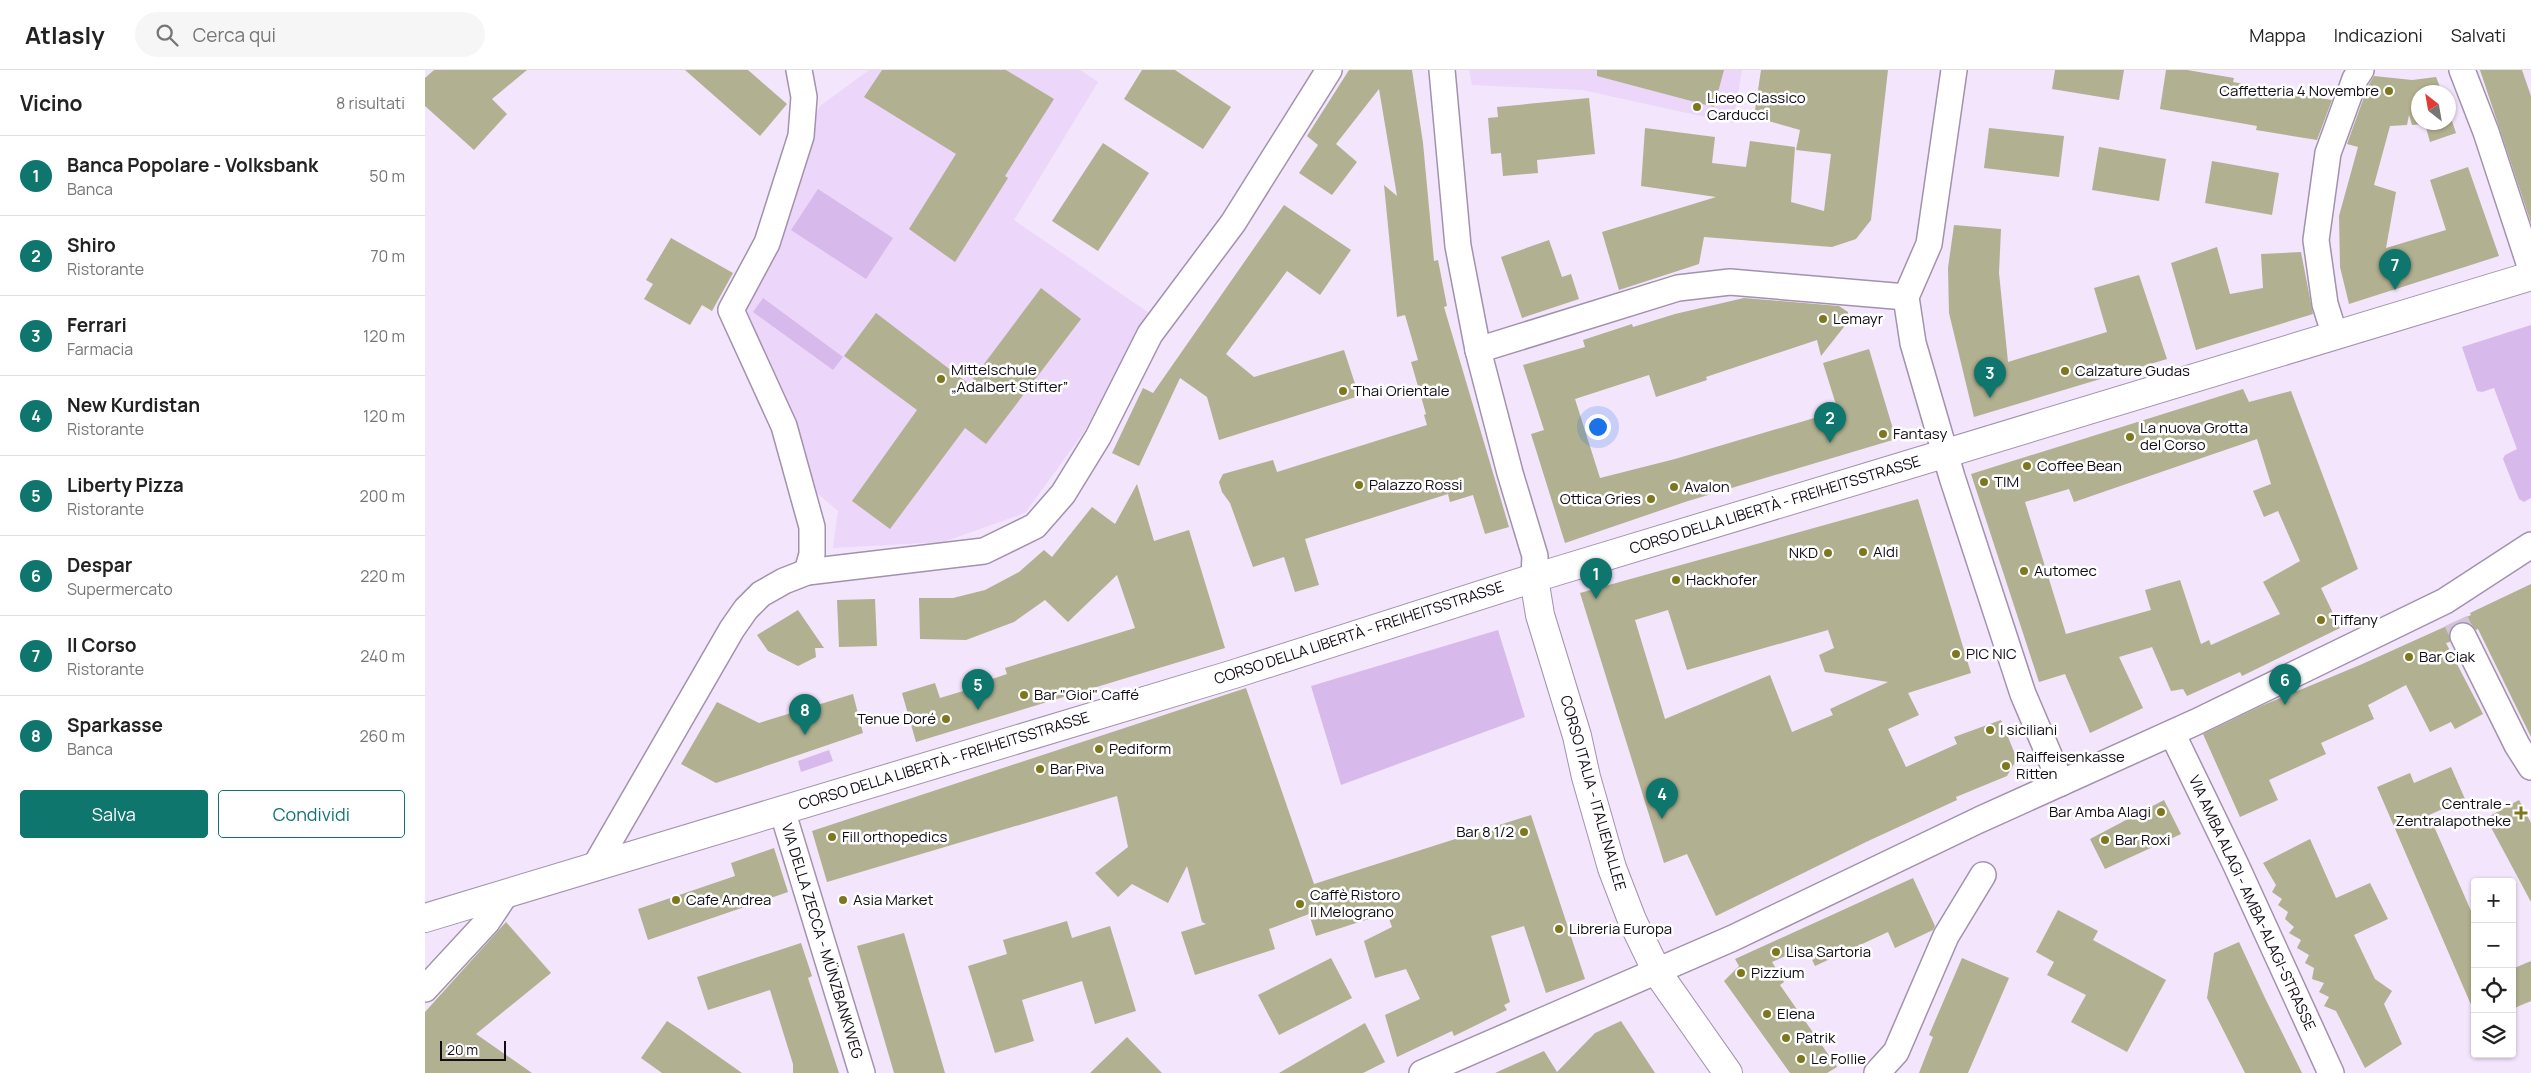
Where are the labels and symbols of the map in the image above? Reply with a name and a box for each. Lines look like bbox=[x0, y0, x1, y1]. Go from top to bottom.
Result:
place label: Caffetteria 4 Novembre bbox=[2219, 80, 2379, 101]
marker: Caffetteria 4 Novembre bbox=[2383, 85, 2395, 97]
north arrow bbox=[2411, 85, 2456, 130]
place label: Liceo Classico Carducci bbox=[1707, 87, 1806, 125]
marker: Liceo Classico Carducci bbox=[1691, 101, 1703, 113]
pin: 7 bbox=[2379, 249, 2411, 290]
place label: Lemayr bbox=[1833, 308, 1884, 329]
marker: Lemayr bbox=[1817, 313, 1829, 325]
pin: 3 bbox=[1974, 357, 2006, 398]
place label: Mittelschule „Adalbert Stifter” bbox=[951, 359, 1068, 397]
place label: Calzature Gudas bbox=[2075, 360, 2190, 381]
marker: Calzature Gudas bbox=[2059, 365, 2071, 377]
marker: Mittelschule „Adalbert Stifter” bbox=[935, 373, 947, 385]
place label: Thai Orientale bbox=[1353, 380, 1450, 401]
marker: Thai Orientale bbox=[1337, 385, 1349, 397]
pin: 2 bbox=[1814, 402, 1846, 443]
your location bbox=[1585, 414, 1611, 440]
place label: La nuova Grotta del Corso bbox=[2140, 417, 2248, 455]
place label: Fantasy bbox=[1893, 423, 1947, 444]
marker: Fantasy bbox=[1877, 428, 1889, 440]
marker: La nuova Grotta del Corso bbox=[2124, 431, 2136, 443]
street label: CORSO DELLA LIBERTÀ - FREIHEITSSTRASSE bbox=[1627, 450, 1923, 559]
place label: Coffee Bean bbox=[2037, 455, 2122, 476]
marker: Coffee Bean bbox=[2021, 460, 2033, 472]
place label: TIM bbox=[1994, 471, 2019, 492]
place label: Palazzo Rossi bbox=[1369, 474, 1463, 495]
place label: Avalon bbox=[1684, 476, 1730, 497]
marker: TIM bbox=[1978, 476, 1990, 488]
marker: Palazzo Rossi bbox=[1353, 479, 1365, 491]
marker: Avalon bbox=[1668, 481, 1680, 493]
place label: Ottica Gries bbox=[1560, 488, 1641, 509]
marker: Ottica Gries bbox=[1645, 493, 1657, 505]
place label: Aldi bbox=[1873, 541, 1898, 562]
place label: NKD bbox=[1789, 542, 1818, 563]
marker: Aldi bbox=[1857, 546, 1869, 558]
marker: NKD bbox=[1822, 547, 1834, 559]
pin: 1 bbox=[1580, 558, 1612, 599]
place label: Automec bbox=[2034, 560, 2097, 581]
marker: Automec bbox=[2018, 565, 2030, 577]
place label: Hackhofer bbox=[1686, 569, 1758, 590]
marker: Hackhofer bbox=[1670, 574, 1682, 586]
street label: CORSO DELLA LIBERTÀ - FREIHEITSSTRASSE bbox=[1211, 576, 1506, 689]
place label: Tiffany bbox=[2331, 609, 2378, 630]
marker: Tiffany bbox=[2315, 614, 2327, 626]
place label: PIC NIC bbox=[1966, 643, 2017, 664]
place label: Bar Ciak bbox=[2419, 646, 2476, 667]
marker: PIC NIC bbox=[1950, 648, 1962, 660]
marker: Bar Ciak bbox=[2403, 651, 2415, 663]
pin: 6 bbox=[2269, 664, 2301, 705]
pin: 5 bbox=[962, 669, 994, 710]
place label: Bar "Gioi" Caffé bbox=[1034, 684, 1139, 705]
marker: Bar "Gioi" Caffé bbox=[1018, 689, 1030, 701]
street label: CORSO ITALIA - ITALIENALLEE bbox=[1556, 693, 1631, 893]
pin: 8 bbox=[789, 694, 821, 735]
street label: CORSO DELLA LIBERTÀ - FREIHEITSSTRASSE bbox=[796, 706, 1092, 815]
place label: Tenue Doré bbox=[857, 708, 936, 729]
marker: Tenue Doré bbox=[940, 713, 952, 725]
place label: I siciliani bbox=[2000, 719, 2057, 740]
marker: I siciliani bbox=[1984, 724, 1996, 736]
place label: Pediform bbox=[1109, 738, 1171, 759]
marker: Pediform bbox=[1093, 743, 1105, 755]
place label: Raiffeisenkasse Ritten bbox=[2016, 746, 2125, 784]
place label: Bar Piva bbox=[1050, 758, 1104, 779]
marker: Raiffeisenkasse Ritten bbox=[2000, 760, 2012, 772]
marker: Bar Piva bbox=[1034, 763, 1046, 775]
street label: VIA AMBA ALAGI - AMBA-ALAGI-STRASSE bbox=[2184, 772, 2321, 1034]
pin: 4 bbox=[1646, 778, 1678, 819]
place label: Centrale - Zentralapotheke bbox=[2396, 793, 2511, 831]
place label: Bar Amba Alagi bbox=[2049, 801, 2151, 822]
marker: Bar Amba Alagi bbox=[2155, 806, 2167, 818]
marker: Centrale - Zentralapotheke bbox=[2515, 807, 2527, 819]
street label: VIA DELLA ZECCA - MÜNZBANKWEG bbox=[777, 821, 868, 1061]
place label: Bar 8 1/2 bbox=[1456, 821, 1514, 842]
place label: Fill orthopedics bbox=[842, 826, 947, 847]
marker: Bar 8 1/2 bbox=[1518, 826, 1530, 838]
place label: Bar Roxi bbox=[2115, 829, 2171, 850]
marker: Fill orthopedics bbox=[826, 831, 838, 843]
marker: Bar Roxi bbox=[2099, 834, 2111, 846]
place label: Caffè Ristoro Il Melograno bbox=[1310, 884, 1400, 922]
place label: Cafe Andrea bbox=[686, 889, 771, 910]
place label: Asia Market bbox=[853, 889, 934, 910]
marker: Cafe Andrea bbox=[670, 894, 682, 906]
marker: Asia Market bbox=[837, 894, 849, 906]
marker: Caffè Ristoro Il Melograno bbox=[1294, 898, 1306, 910]
place label: Libreria Europa bbox=[1569, 918, 1672, 939]
marker: Libreria Europa bbox=[1553, 923, 1565, 935]
place label: Lisa Sartoria bbox=[1786, 941, 1871, 962]
marker: Lisa Sartoria bbox=[1770, 946, 1782, 958]
place label: Pizzium bbox=[1751, 962, 1805, 983]
marker: Pizzium bbox=[1735, 967, 1747, 979]
place label: Elena bbox=[1777, 1003, 1815, 1024]
marker: Elena bbox=[1761, 1008, 1773, 1020]
place label: Patrik bbox=[1796, 1027, 1836, 1048]
marker: Patrik bbox=[1780, 1032, 1792, 1044]
scale bar bbox=[440, 1038, 506, 1061]
place label: Le Follie bbox=[1811, 1048, 1866, 1069]
marker: Le Follie bbox=[1795, 1053, 1807, 1065]

